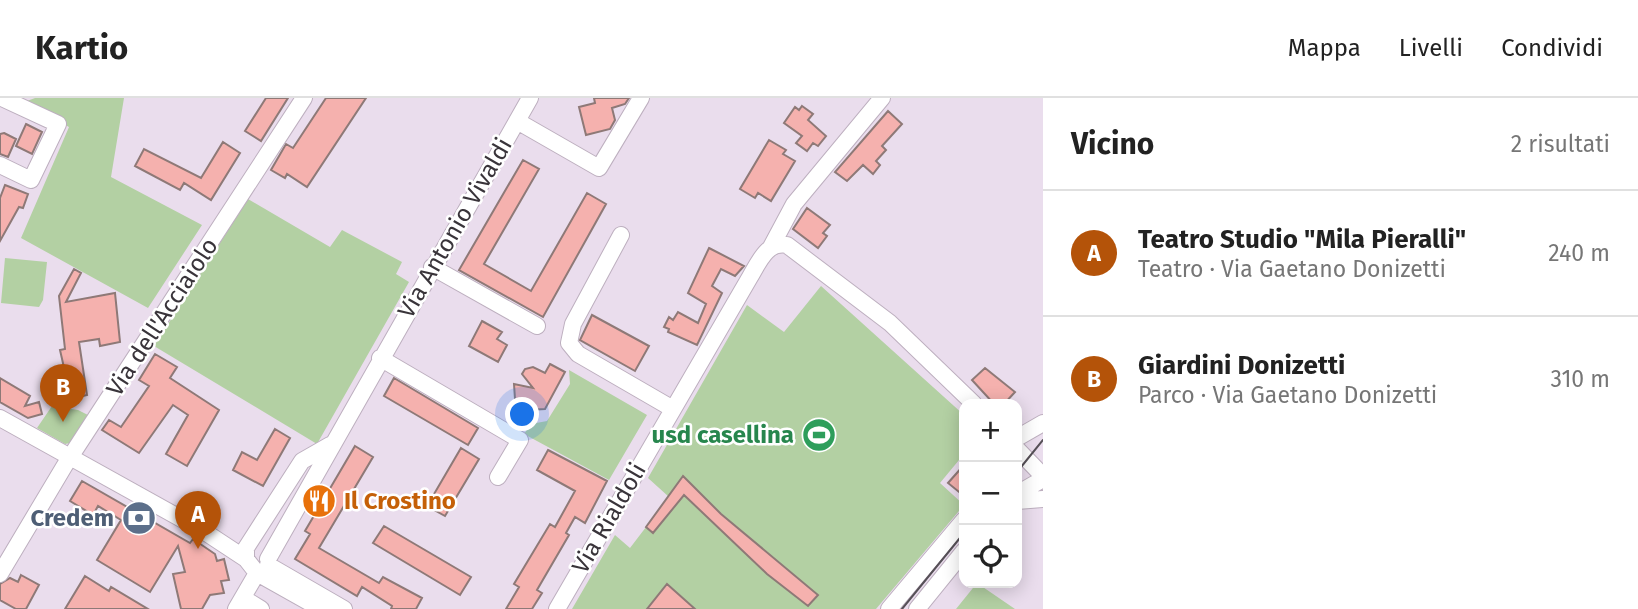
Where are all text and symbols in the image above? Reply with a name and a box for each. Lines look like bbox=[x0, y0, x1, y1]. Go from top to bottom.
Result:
text: Kartio bbox=[35, 28, 128, 68]
text: Mappa bbox=[1288, 34, 1361, 62]
text: Livelli bbox=[1399, 34, 1463, 62]
text: Condividi bbox=[1501, 34, 1603, 62]
text: Vicino bbox=[1071, 126, 1154, 162]
text: 2 risultati bbox=[1511, 130, 1610, 158]
street label: Via Antonio Vivaldi bbox=[392, 133, 518, 323]
text: Teatro Studio "Mila Pieralli" bbox=[1138, 224, 1466, 255]
street label: Via dell'Acciaiolo bbox=[100, 233, 224, 401]
text: A bbox=[1087, 239, 1101, 267]
text: 240 m bbox=[1548, 239, 1610, 267]
text: Teatro · Via Gaetano Donizetti bbox=[1138, 255, 1446, 283]
text: Giardini Donizetti bbox=[1138, 350, 1345, 381]
pin: B bbox=[40, 364, 86, 422]
text: B bbox=[1087, 365, 1101, 393]
text: 310 m bbox=[1550, 365, 1610, 393]
text: Parco · Via Gaetano Donizetti bbox=[1138, 381, 1437, 409]
your location bbox=[505, 397, 539, 431]
map controls bbox=[959, 399, 1022, 588]
button: + bbox=[959, 399, 1022, 462]
sports icon: usd casellina bbox=[800, 416, 838, 454]
place label: usd casellina bbox=[652, 421, 794, 449]
street label: Via Rialdoli bbox=[566, 458, 652, 578]
button: − bbox=[959, 462, 1022, 525]
restaurant icon: Il Crostino bbox=[300, 482, 338, 520]
place label: Il Crostino bbox=[344, 487, 456, 515]
pin: A bbox=[175, 491, 221, 549]
bank icon: Credem bbox=[120, 499, 158, 537]
place label: Credem bbox=[30, 504, 114, 532]
button: locate bbox=[959, 525, 1022, 588]

